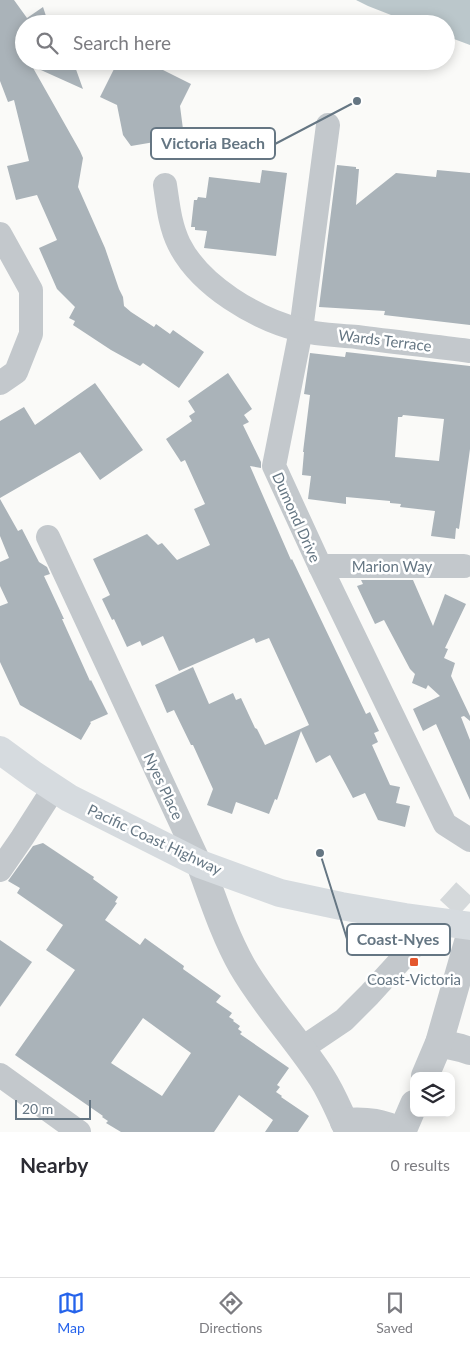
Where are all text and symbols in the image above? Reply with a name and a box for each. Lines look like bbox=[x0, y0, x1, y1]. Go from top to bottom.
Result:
search box bbox=[15, 15, 455, 70]
icon: search bbox=[33, 29, 61, 57]
text: Search here bbox=[73, 31, 171, 54]
callout: Victoria Beach bbox=[151, 128, 275, 159]
text: Victoria Beach bbox=[160, 133, 265, 152]
street label: Wards Terrace bbox=[337, 325, 433, 355]
street label: Dumond Drive bbox=[269, 469, 325, 565]
street label: Marion Way bbox=[352, 557, 432, 575]
street label: Nyes Place bbox=[141, 750, 187, 822]
street label: Pacific Coast Highway bbox=[85, 800, 225, 878]
callout: Coast-Nyes bbox=[347, 924, 450, 955]
text: Coast-Nyes bbox=[357, 929, 439, 948]
marker: Coast-Victoria bbox=[408, 956, 420, 968]
place label: Coast-Victoria bbox=[367, 970, 461, 988]
map controls bbox=[410, 1072, 455, 1117]
button: layers bbox=[410, 1072, 455, 1117]
scale bar bbox=[15, 1097, 91, 1120]
text: 20 m bbox=[22, 1100, 53, 1117]
text: Nearby bbox=[20, 1152, 88, 1177]
text: 0 results bbox=[390, 1155, 450, 1174]
tab: Map bbox=[57, 1289, 85, 1336]
tab: Directions bbox=[199, 1289, 262, 1336]
tab: Saved bbox=[376, 1289, 413, 1336]

